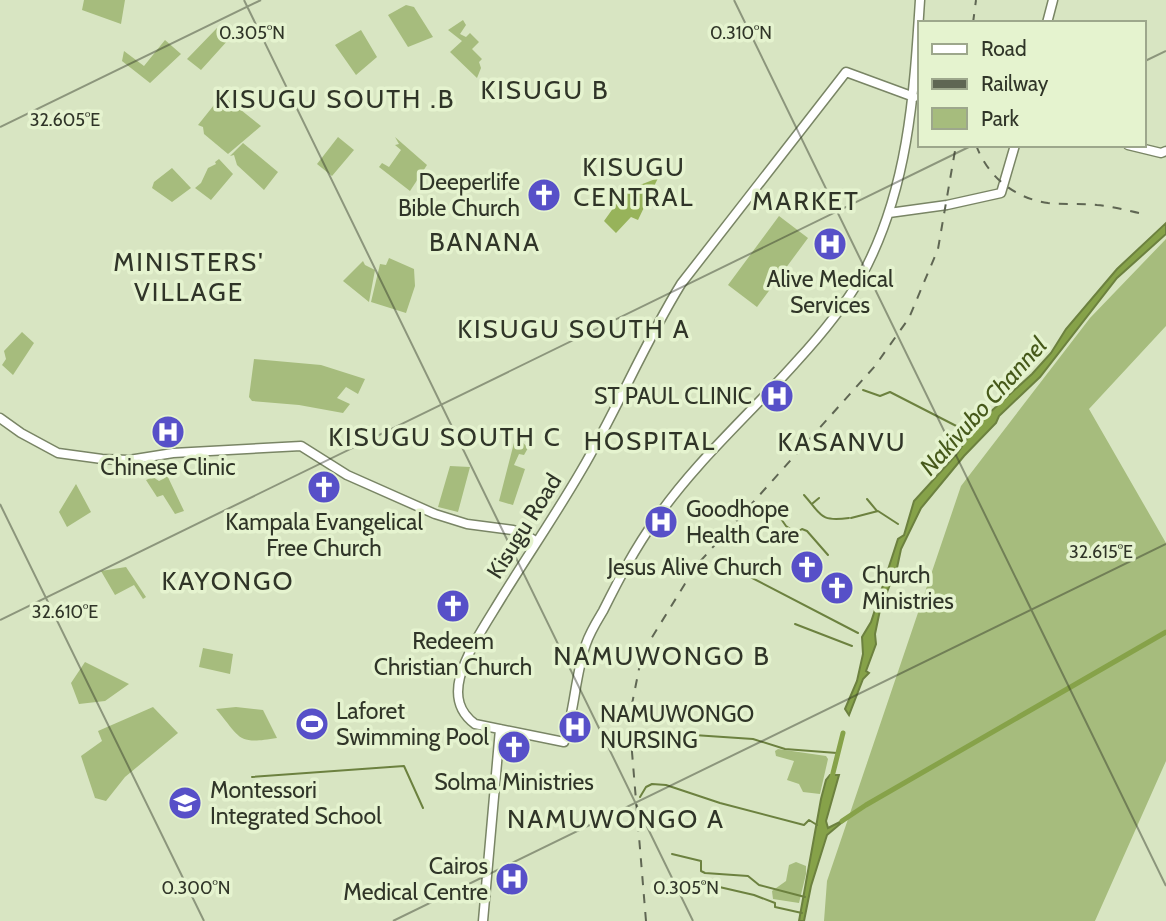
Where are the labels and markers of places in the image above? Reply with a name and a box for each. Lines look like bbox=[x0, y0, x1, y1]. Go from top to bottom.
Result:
place label: Deeperlife Bible Church bbox=[398, 168, 520, 222]
church icon: Deeperlife Bible Church bbox=[525, 176, 563, 214]
hospital icon: Alive Medical Services bbox=[811, 225, 849, 263]
place label: Alive Medical Services bbox=[766, 265, 894, 319]
hospital icon: ST PAUL CLINIC bbox=[758, 377, 796, 415]
place label: ST PAUL CLINIC bbox=[594, 382, 752, 410]
hospital icon: Chinese Clinic bbox=[149, 413, 187, 451]
place label: Chinese Clinic bbox=[100, 453, 236, 481]
church icon: Kampala Evangelical Free Church bbox=[305, 468, 343, 506]
place label: Goodhope Health Care bbox=[686, 495, 800, 549]
hospital icon: Goodhope Health Care bbox=[642, 503, 680, 541]
place label: Kampala Evangelical Free Church bbox=[225, 508, 423, 562]
church icon: Jesus Alive Church bbox=[788, 548, 826, 586]
place label: Jesus Alive Church bbox=[606, 553, 782, 581]
place label: Church Ministries bbox=[862, 561, 954, 615]
church icon: Church Ministries bbox=[818, 569, 856, 607]
church icon: Redeem Christian Church bbox=[434, 587, 472, 625]
place label: Redeem Christian Church bbox=[374, 627, 532, 681]
place label: Laforet Swimming Pool bbox=[336, 697, 490, 751]
place label: NAMUWONGO NURSING bbox=[600, 700, 754, 754]
sports icon: Laforet Swimming Pool bbox=[293, 705, 331, 743]
hospital icon: NAMUWONGO NURSING bbox=[556, 708, 594, 746]
church icon: Solma Ministries bbox=[495, 728, 533, 766]
place label: Solma Ministries bbox=[434, 768, 594, 796]
place label: Montessori Integrated School bbox=[210, 776, 382, 830]
school or university icon: Montessori Integrated School bbox=[166, 784, 204, 822]
place label: Cairos Medical Centre bbox=[343, 852, 488, 906]
hospital icon: Cairos Medical Centre bbox=[493, 860, 531, 898]

